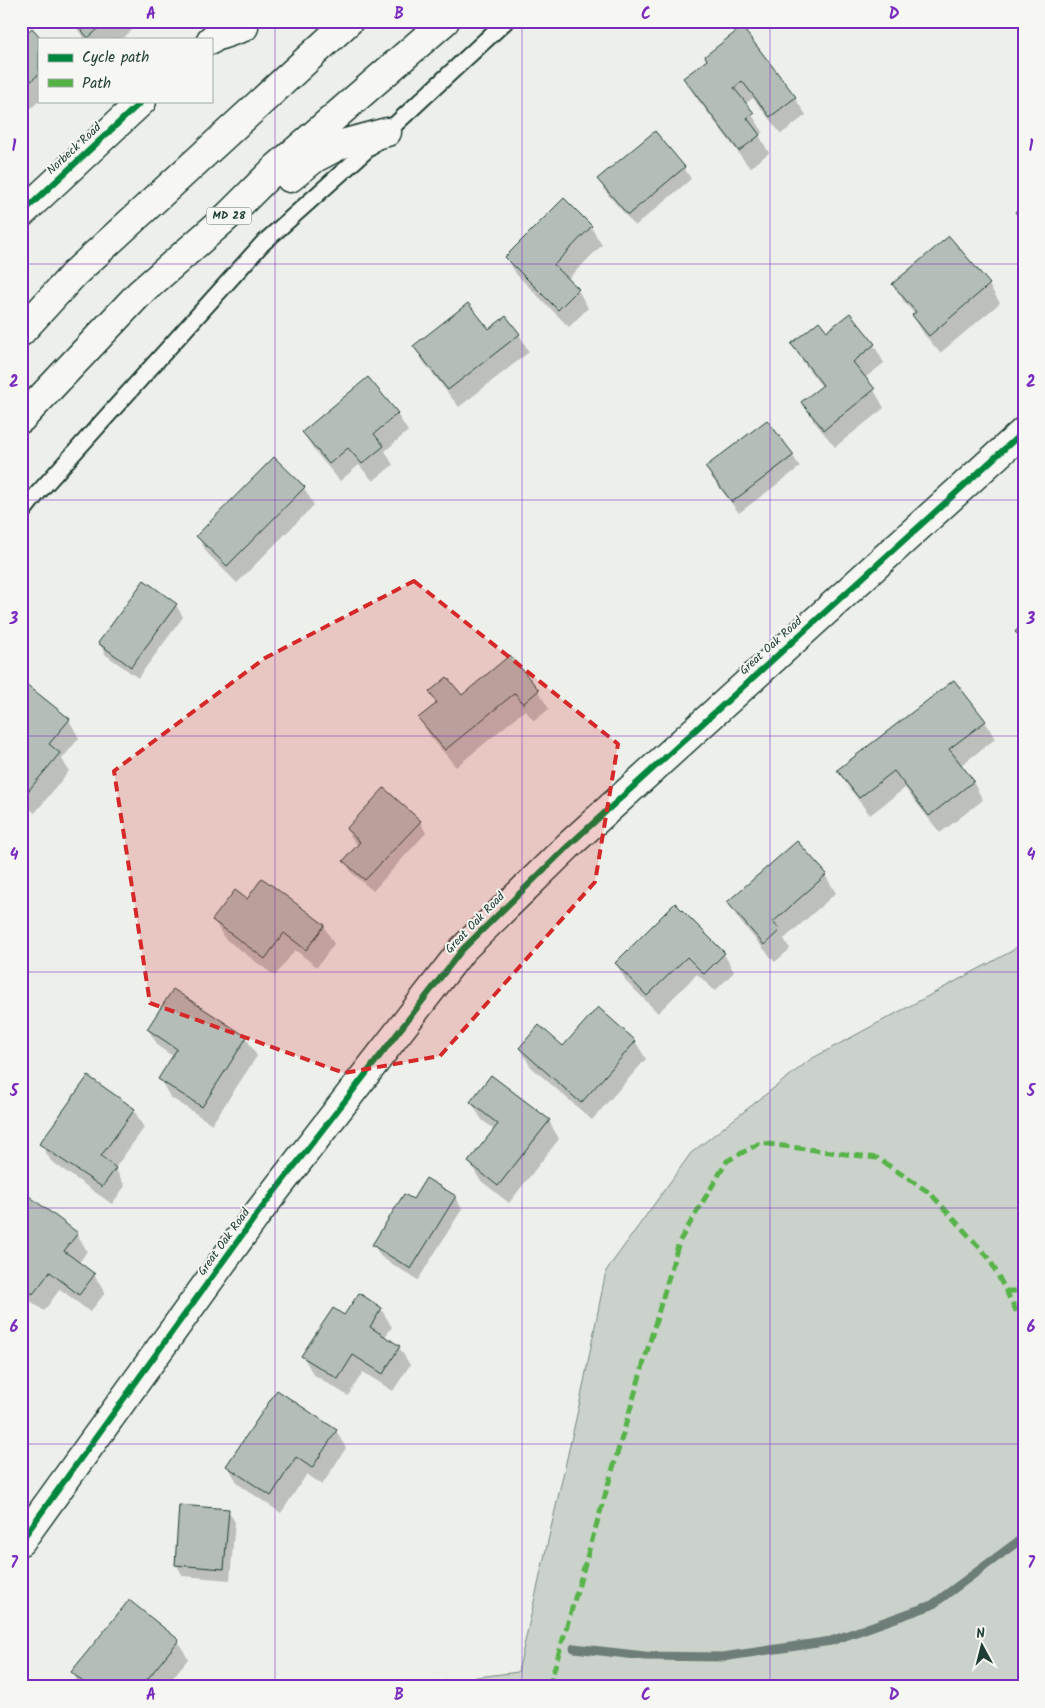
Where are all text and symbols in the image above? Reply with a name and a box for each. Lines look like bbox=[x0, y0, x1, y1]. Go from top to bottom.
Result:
text: A bbox=[146, 2, 156, 27]
text: B bbox=[394, 2, 404, 27]
text: C bbox=[641, 2, 651, 27]
text: D bbox=[889, 2, 900, 27]
legend bbox=[38, 38, 212, 102]
text: Cycle path bbox=[82, 46, 149, 70]
text: Path bbox=[82, 72, 111, 96]
street label: Norbeck Road bbox=[42, 118, 106, 180]
text: 1 bbox=[12, 134, 17, 159]
text: 1 bbox=[1029, 134, 1034, 159]
road number: MD 28 bbox=[206, 208, 252, 225]
text: 2 bbox=[9, 370, 19, 395]
text: 2 bbox=[1026, 370, 1036, 395]
text: 3 bbox=[9, 607, 19, 632]
text: 3 bbox=[1026, 607, 1036, 632]
street label: Great Oak Road bbox=[735, 612, 808, 680]
text: 4 bbox=[10, 843, 19, 868]
text: 4 bbox=[1027, 843, 1036, 868]
street label: Great Oak Road bbox=[441, 887, 510, 958]
text: 5 bbox=[9, 1079, 20, 1104]
text: 5 bbox=[1026, 1079, 1037, 1104]
street label: Great Oak Road bbox=[193, 1204, 256, 1280]
text: 6 bbox=[10, 1315, 19, 1340]
text: 6 bbox=[1027, 1315, 1036, 1340]
text: 7 bbox=[10, 1551, 18, 1576]
text: 7 bbox=[1027, 1551, 1035, 1576]
north arrow bbox=[958, 1620, 1008, 1670]
text: N bbox=[975, 1623, 986, 1646]
text: A bbox=[146, 1683, 156, 1708]
text: B bbox=[394, 1683, 404, 1708]
text: C bbox=[641, 1683, 651, 1708]
text: D bbox=[889, 1683, 900, 1708]

